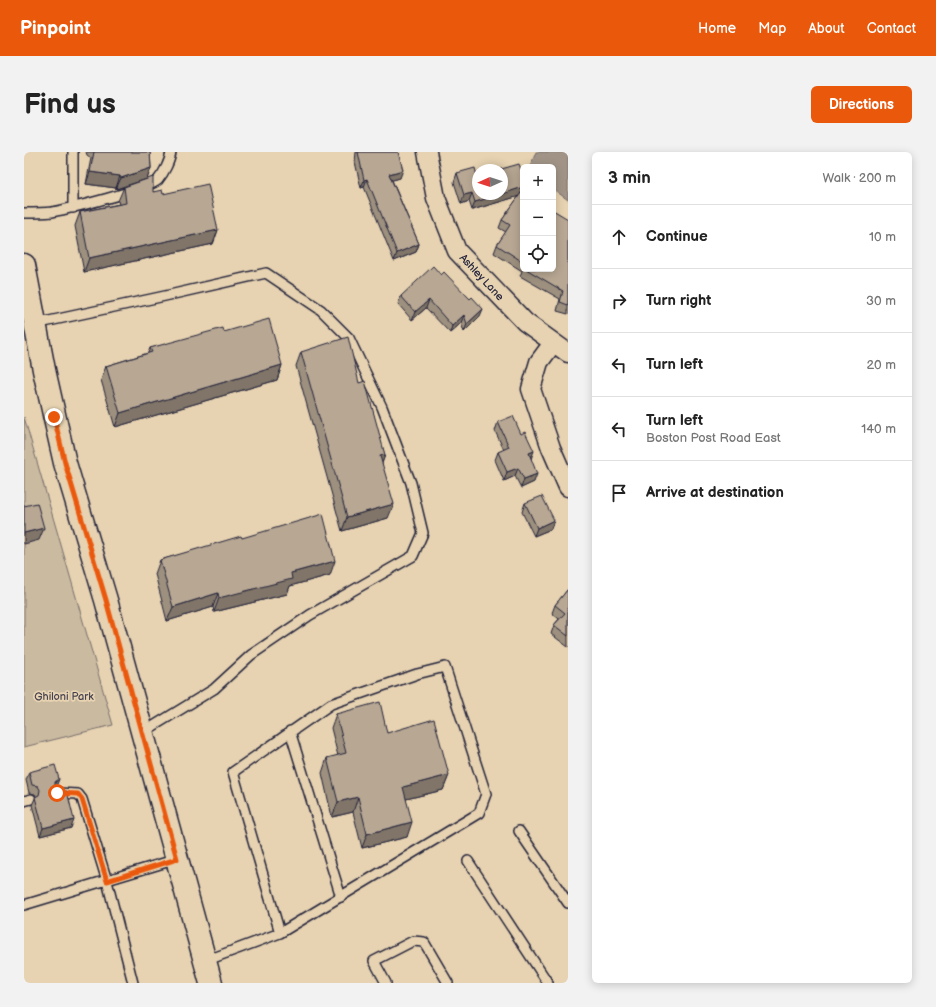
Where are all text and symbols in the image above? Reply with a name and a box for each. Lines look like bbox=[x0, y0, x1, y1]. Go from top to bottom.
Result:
text: Pinpoint bbox=[20, 17, 91, 40]
text: Home bbox=[698, 20, 736, 37]
text: Map bbox=[758, 20, 786, 37]
text: About bbox=[808, 20, 845, 37]
text: Contact bbox=[867, 20, 916, 37]
button: Directions bbox=[811, 86, 912, 123]
text: Find us bbox=[24, 88, 116, 121]
north arrow bbox=[472, 164, 508, 200]
map controls bbox=[520, 164, 556, 272]
button: + bbox=[520, 164, 556, 200]
text: 3 min bbox=[608, 168, 651, 188]
text: Walk · 200 m bbox=[823, 170, 896, 186]
button: − bbox=[520, 200, 556, 236]
icon: ahead bbox=[608, 226, 630, 248]
text: Continue bbox=[646, 227, 708, 246]
text: 10 m bbox=[869, 229, 896, 245]
button: locate bbox=[520, 236, 556, 272]
street label: Ashley Lane bbox=[457, 251, 507, 304]
icon: right bbox=[608, 290, 630, 312]
text: Turn right bbox=[646, 291, 711, 310]
text: 30 m bbox=[866, 293, 896, 309]
icon: left bbox=[608, 354, 630, 376]
text: Turn left bbox=[646, 355, 703, 374]
text: 20 m bbox=[866, 357, 896, 373]
route end bbox=[45, 408, 63, 426]
text: Turn left bbox=[646, 411, 703, 430]
icon: left bbox=[608, 418, 630, 440]
text: 140 m bbox=[861, 421, 896, 437]
text: Boston Post Road East bbox=[646, 430, 781, 446]
icon: arrive bbox=[608, 482, 630, 504]
text: Arrive at destination bbox=[646, 483, 784, 502]
park label: Ghiloni Park bbox=[34, 690, 94, 703]
route start bbox=[48, 784, 66, 802]

